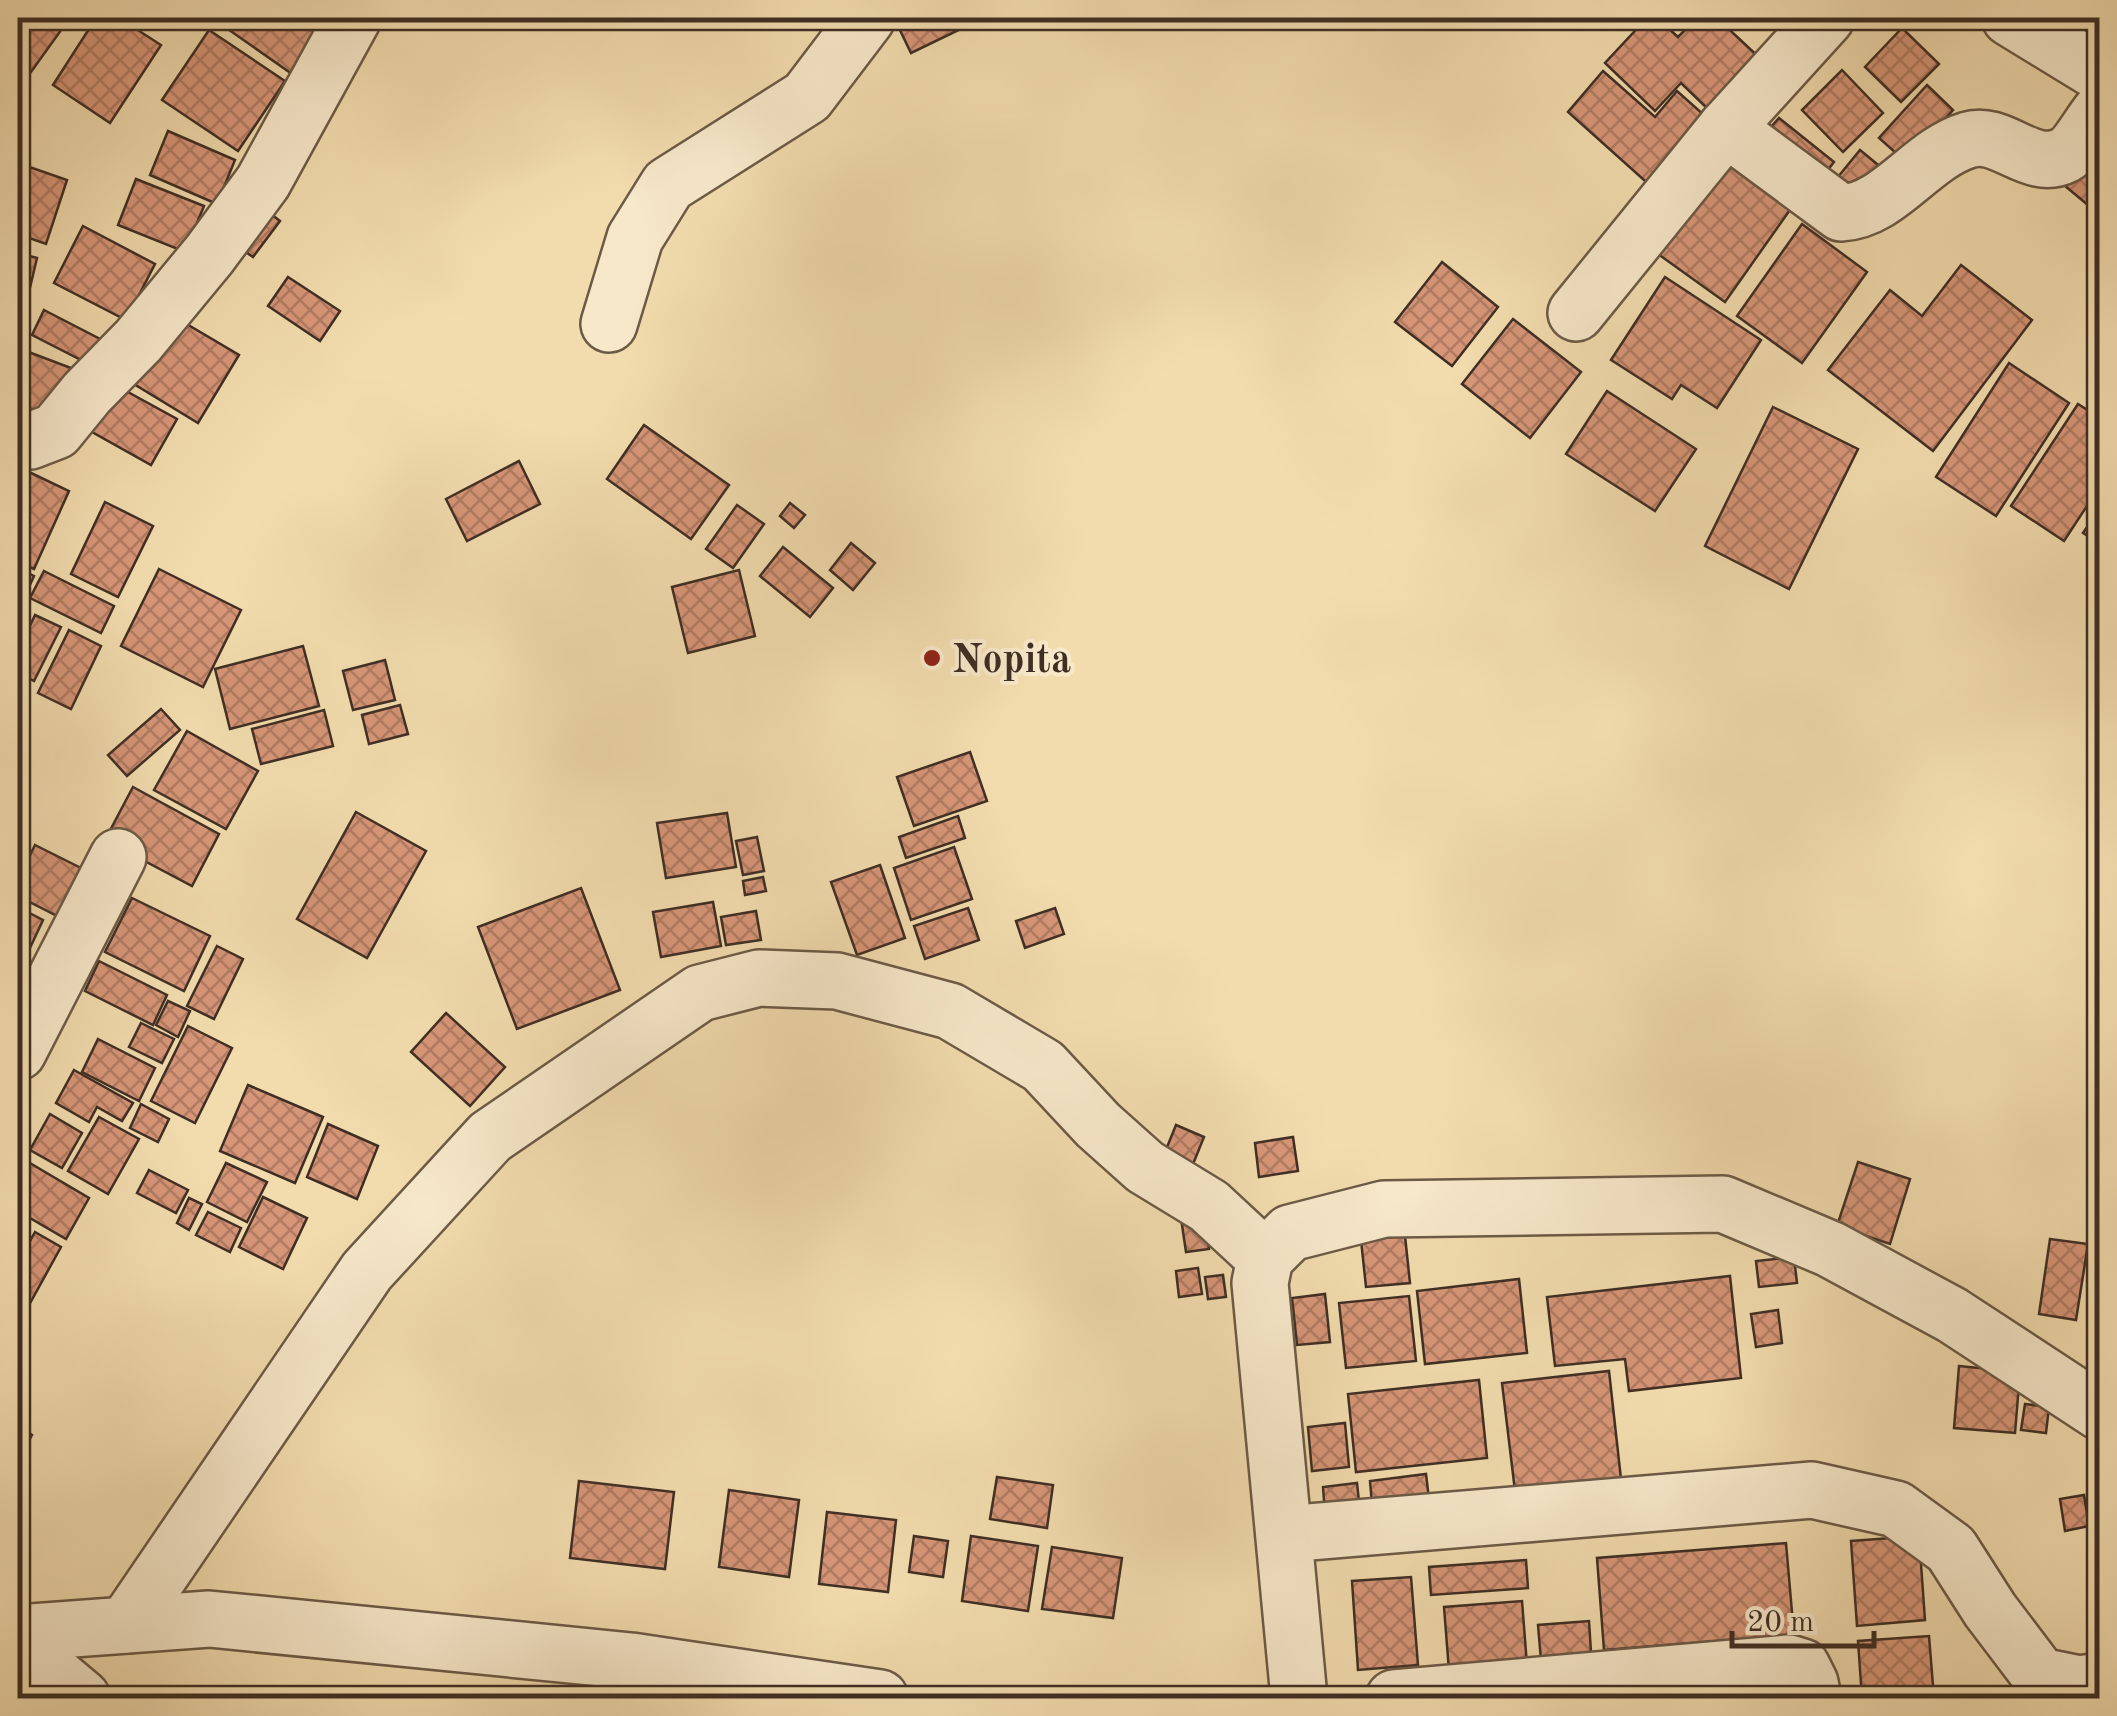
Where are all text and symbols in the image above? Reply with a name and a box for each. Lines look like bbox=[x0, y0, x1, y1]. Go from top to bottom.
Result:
place label: Nopita bbox=[952, 642, 1071, 682]
marker: Nopita bbox=[921, 647, 943, 669]
scale bar bbox=[1732, 1586, 1874, 1648]
text: 20 m bbox=[1747, 1608, 1814, 1638]

